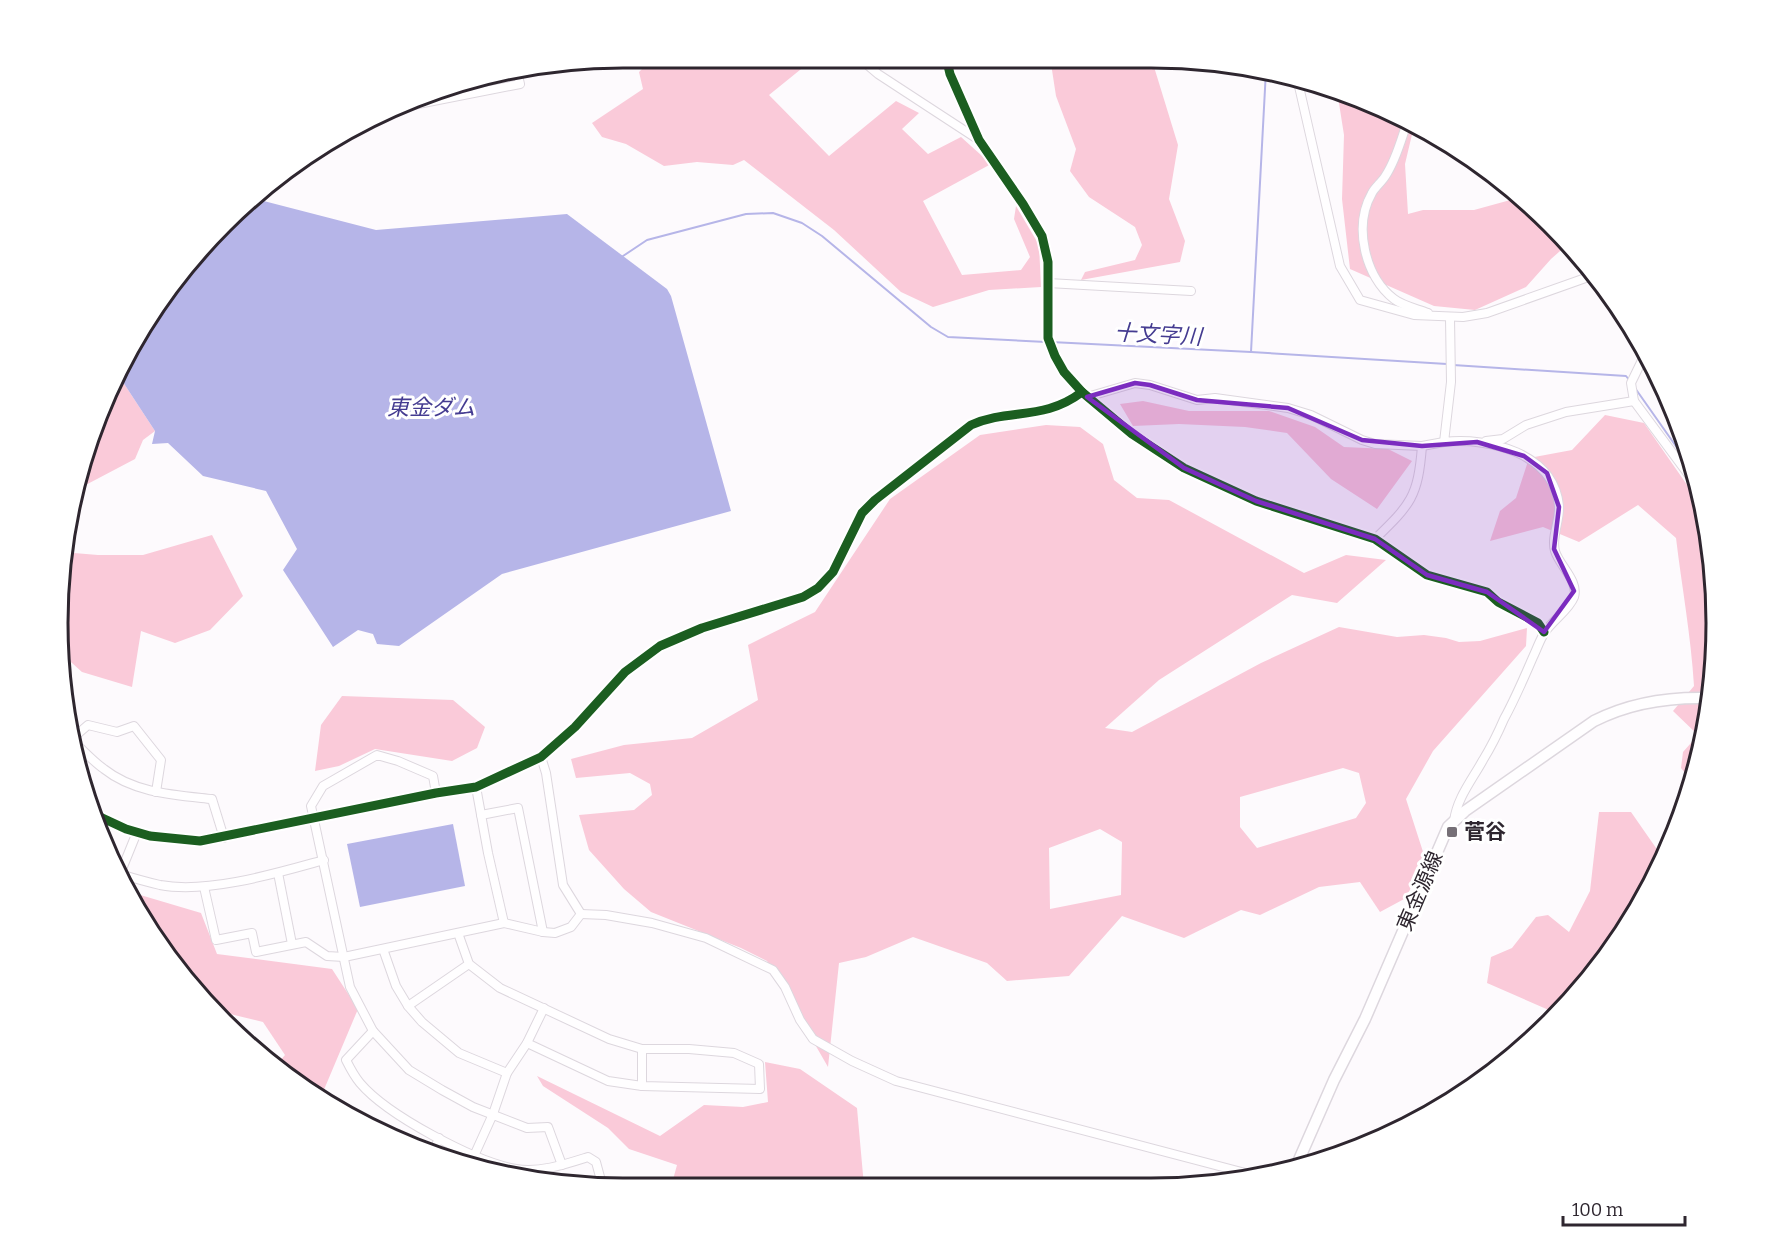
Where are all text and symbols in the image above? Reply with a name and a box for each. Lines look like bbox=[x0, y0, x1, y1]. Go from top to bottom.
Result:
water label: 十文字川 bbox=[1113, 319, 1205, 350]
water label: 東金ダム bbox=[387, 394, 475, 421]
place label: 菅谷 bbox=[1464, 819, 1506, 845]
marker: 菅谷 bbox=[1445, 825, 1459, 839]
street label: 東金源線 bbox=[1392, 847, 1448, 935]
scale bar bbox=[1563, 1189, 1684, 1227]
text: 100 m bbox=[1572, 1199, 1623, 1221]

